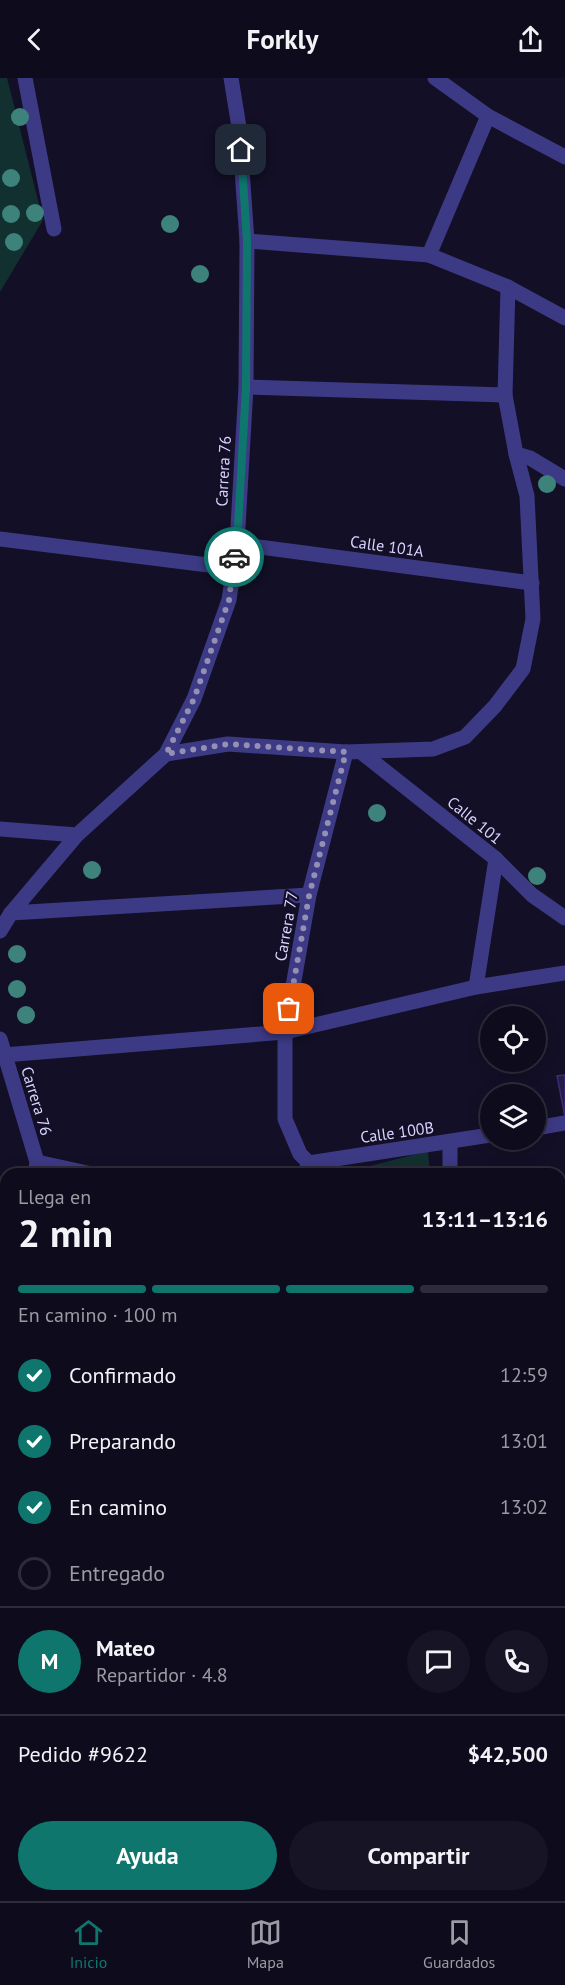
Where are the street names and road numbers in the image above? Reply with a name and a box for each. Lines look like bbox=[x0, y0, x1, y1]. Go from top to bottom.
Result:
street label: Carrera 76 bbox=[211, 435, 235, 507]
street label: Calle 101A bbox=[349, 531, 426, 561]
street label: Calle 101 bbox=[444, 792, 506, 848]
street label: Carrera 77 bbox=[270, 889, 302, 963]
street label: Carrera 76 bbox=[17, 1064, 57, 1138]
street label: Calle 100B bbox=[359, 1117, 435, 1147]

